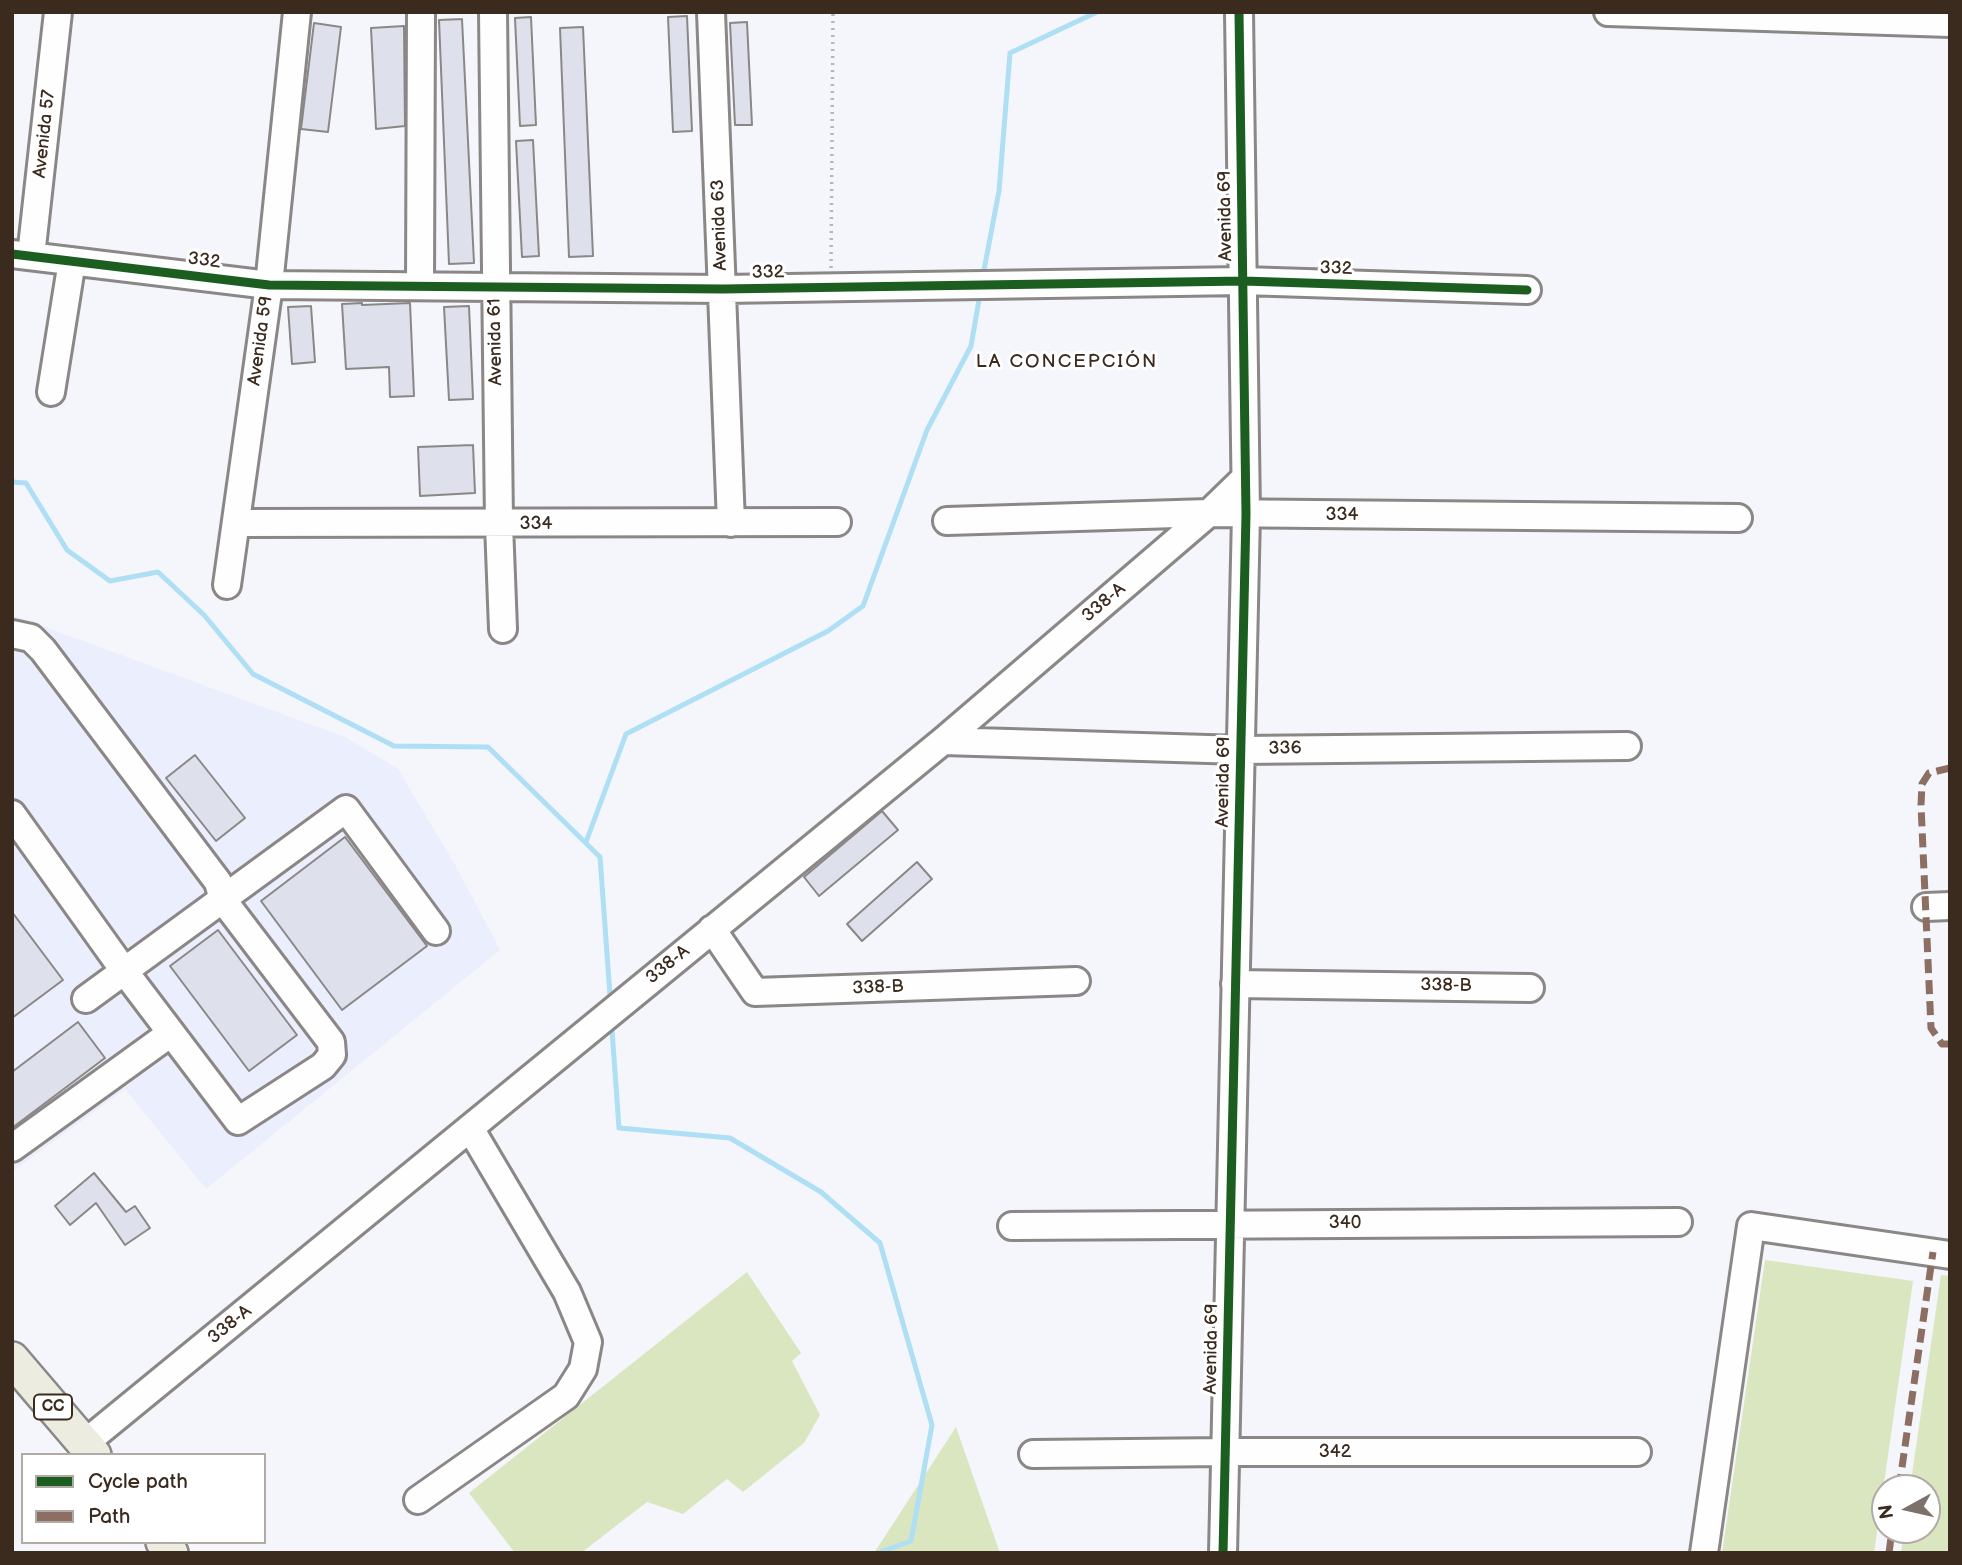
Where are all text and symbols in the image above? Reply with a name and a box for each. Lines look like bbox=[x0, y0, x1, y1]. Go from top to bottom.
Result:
street label: Avenida 57 bbox=[30, 89, 60, 179]
street label: Avenida 69 bbox=[1214, 170, 1238, 262]
street label: Avenida 63 bbox=[708, 179, 732, 271]
street label: 332 bbox=[186, 248, 222, 274]
street label: 332 bbox=[1319, 258, 1353, 280]
street label: 332 bbox=[751, 262, 785, 284]
street label: Avenida 59 bbox=[244, 295, 278, 387]
street label: Avenida 61 bbox=[484, 298, 508, 386]
district label: LA CONCEPCIÓN bbox=[977, 351, 1157, 373]
street label: 334 bbox=[1325, 504, 1359, 526]
street label: 334 bbox=[519, 513, 553, 535]
street label: 338-A bbox=[1078, 579, 1130, 627]
street label: Avenida 69 bbox=[1212, 736, 1236, 828]
street label: 336 bbox=[1268, 738, 1302, 760]
street label: 338-A bbox=[642, 941, 694, 989]
street label: 338-B bbox=[1420, 975, 1472, 997]
street label: 338-B bbox=[852, 976, 904, 1000]
street label: 340 bbox=[1329, 1212, 1361, 1234]
street label: 338-A bbox=[204, 1301, 256, 1349]
street label: Avenida 69 bbox=[1200, 1303, 1224, 1395]
road number: CC bbox=[34, 1394, 72, 1420]
street label: 342 bbox=[1319, 1441, 1351, 1463]
legend bbox=[21, 1453, 266, 1544]
text: Cycle path bbox=[88, 1469, 188, 1494]
north arrow bbox=[1871, 1474, 1941, 1544]
text: N bbox=[1874, 1503, 1899, 1520]
text: Path bbox=[88, 1504, 130, 1529]

